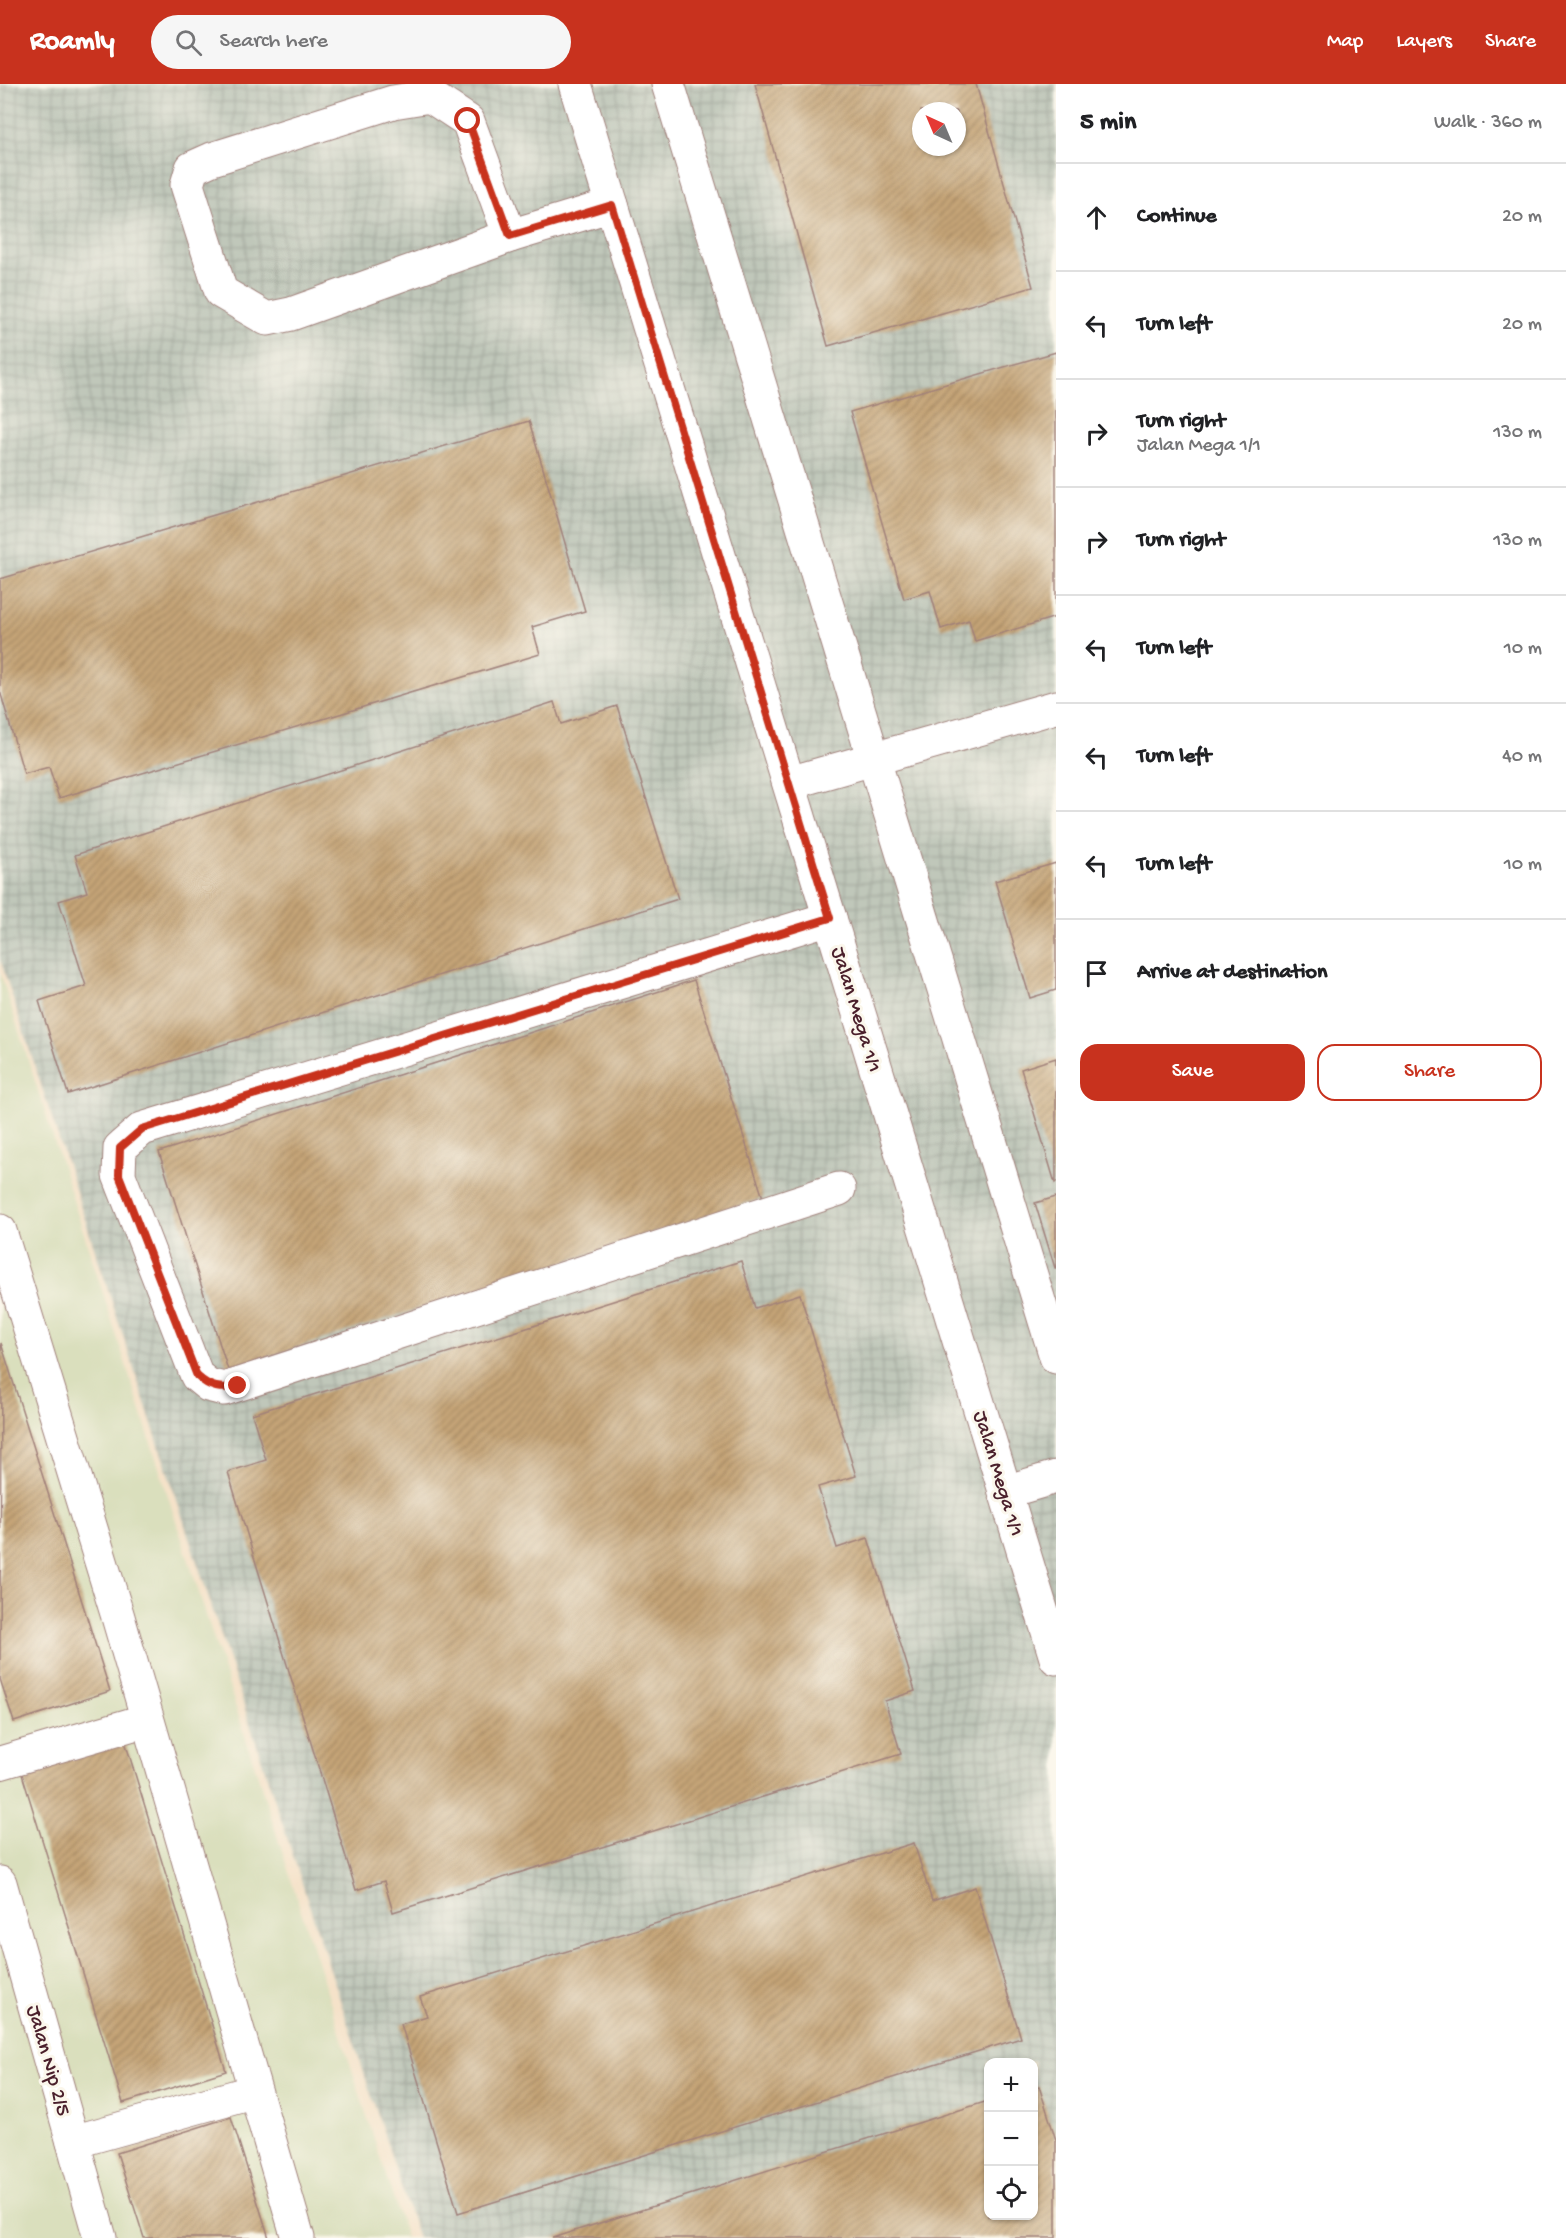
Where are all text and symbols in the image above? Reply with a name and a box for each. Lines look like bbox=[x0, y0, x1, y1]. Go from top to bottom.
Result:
search box bbox=[151, 15, 571, 69]
text: Roamly bbox=[30, 26, 115, 59]
icon: search bbox=[172, 26, 205, 59]
text: Search here bbox=[220, 29, 328, 55]
text: Map bbox=[1327, 30, 1363, 55]
text: Layers bbox=[1396, 30, 1452, 55]
text: Share bbox=[1485, 30, 1536, 55]
north arrow bbox=[912, 102, 966, 156]
route start bbox=[454, 107, 480, 133]
text: 5 min bbox=[1080, 108, 1136, 139]
text: Walk · 360 m bbox=[1434, 112, 1542, 135]
icon: ahead bbox=[1080, 201, 1113, 234]
text: Continue bbox=[1137, 204, 1217, 230]
text: 20 m bbox=[1502, 206, 1542, 229]
icon: left bbox=[1080, 309, 1113, 342]
text: Turn left bbox=[1137, 312, 1211, 338]
text: 20 m bbox=[1502, 314, 1542, 337]
text: Turn right bbox=[1137, 409, 1225, 435]
icon: right bbox=[1080, 417, 1113, 450]
text: 130 m bbox=[1493, 422, 1542, 445]
text: Jalan Mega 1/1 bbox=[1137, 435, 1261, 458]
icon: right bbox=[1080, 525, 1113, 558]
text: Turn right bbox=[1137, 528, 1225, 554]
text: 130 m bbox=[1493, 530, 1542, 553]
icon: left bbox=[1080, 633, 1113, 666]
text: Turn left bbox=[1137, 636, 1211, 662]
text: 10 m bbox=[1504, 638, 1542, 661]
icon: left bbox=[1080, 741, 1113, 774]
text: Turn left bbox=[1137, 744, 1211, 770]
text: 40 m bbox=[1502, 746, 1542, 769]
icon: left bbox=[1080, 849, 1113, 882]
text: Turn left bbox=[1137, 852, 1211, 878]
text: 10 m bbox=[1504, 854, 1542, 877]
street label: Jalan Mega 1/1 bbox=[824, 944, 886, 1076]
icon: arrive bbox=[1080, 957, 1113, 990]
text: Arrive at destination bbox=[1137, 960, 1327, 986]
button: Save bbox=[1080, 1044, 1305, 1101]
button: Share bbox=[1317, 1044, 1542, 1101]
route end bbox=[224, 1372, 250, 1398]
street label: Jalan Mega 1/1 bbox=[966, 1408, 1028, 1540]
street label: Jalan Nip 2/5 bbox=[19, 2003, 74, 2119]
map controls bbox=[984, 2058, 1038, 2220]
button: + bbox=[984, 2058, 1038, 2112]
button: − bbox=[984, 2112, 1038, 2166]
button: locate bbox=[984, 2166, 1038, 2220]

